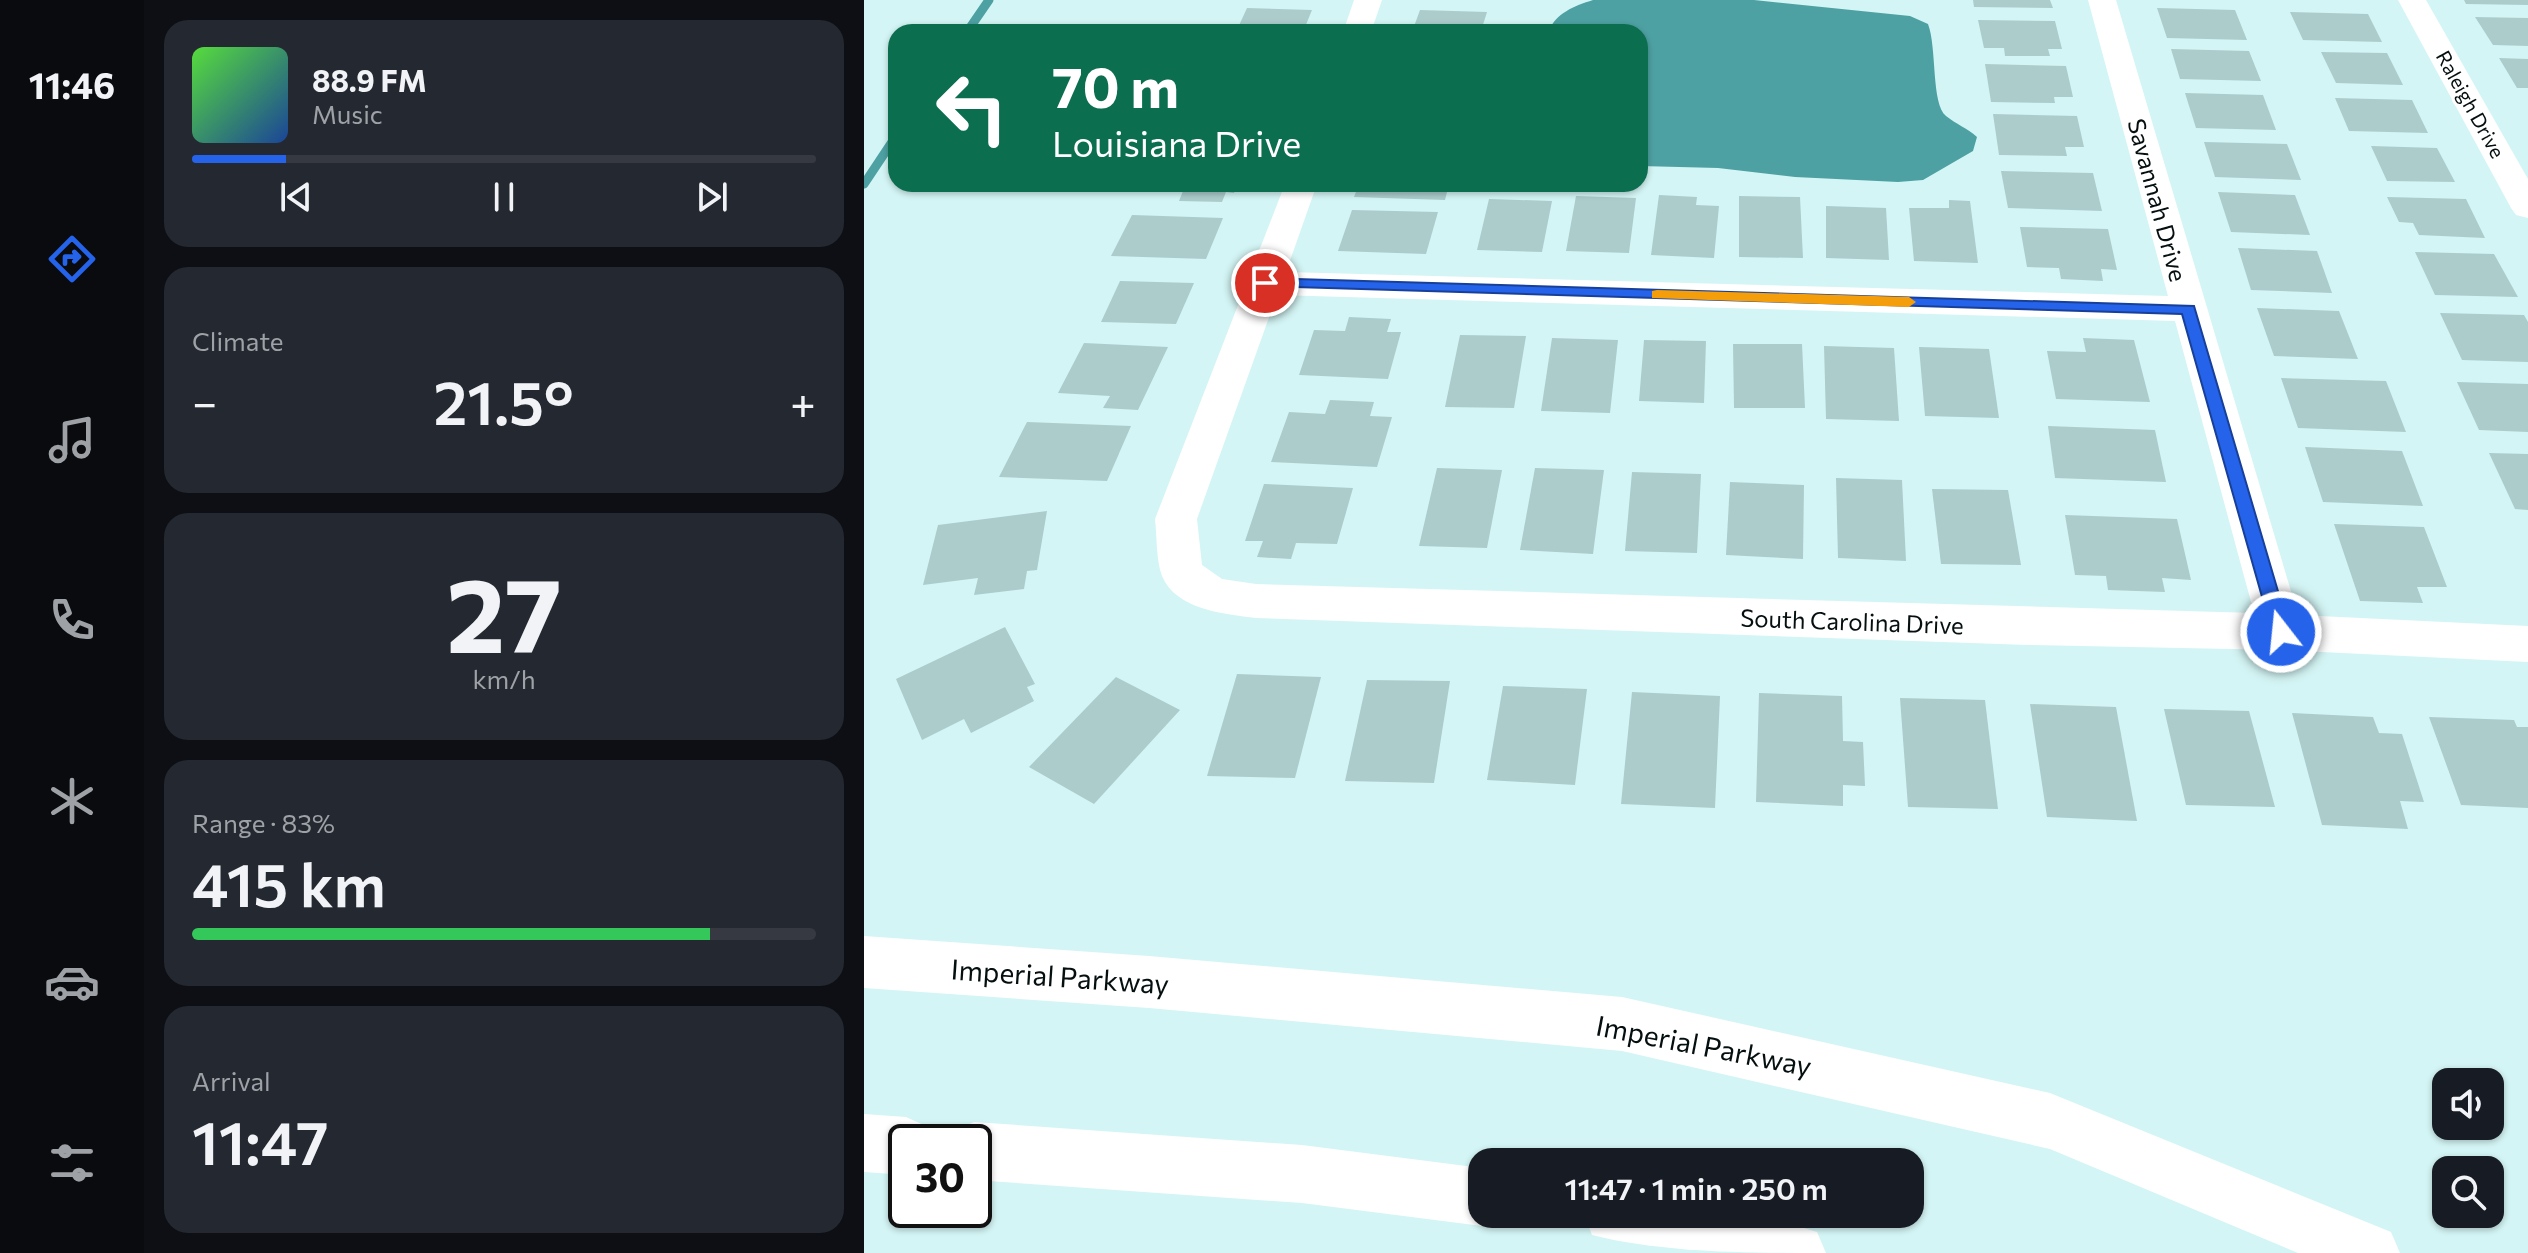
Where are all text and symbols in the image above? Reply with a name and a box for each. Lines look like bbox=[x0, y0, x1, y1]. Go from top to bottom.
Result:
street label: Raleigh Drive bbox=[2432, 46, 2510, 162]
text: 70 m bbox=[1052, 51, 1179, 120]
icon: left bbox=[920, 56, 1024, 160]
text: 88.9 FM bbox=[312, 61, 427, 98]
text: 11:46 bbox=[29, 62, 115, 106]
text: Music bbox=[312, 98, 383, 129]
street label: Savannah Drive bbox=[2122, 115, 2194, 285]
text: Louisiana Drive bbox=[1052, 120, 1301, 164]
icon: previous bbox=[274, 175, 318, 219]
icon: pause bbox=[482, 175, 526, 219]
icon: next bbox=[690, 175, 734, 219]
icon: directions bbox=[44, 231, 100, 287]
pin bbox=[1231, 249, 1299, 317]
icon: arrive bbox=[1243, 261, 1287, 305]
text: Climate bbox=[192, 325, 284, 356]
text: 21.5° bbox=[433, 364, 574, 437]
text: − bbox=[192, 374, 217, 428]
text: + bbox=[790, 374, 816, 428]
icon: music bbox=[44, 412, 100, 468]
text: 27 bbox=[446, 547, 562, 674]
position arrow bbox=[2239, 590, 2323, 674]
icon: phone bbox=[44, 592, 100, 648]
street label: South Carolina Drive bbox=[1740, 603, 1964, 639]
text: km/h bbox=[472, 663, 536, 694]
icon: climate bbox=[44, 773, 100, 829]
text: Range · 83% bbox=[192, 807, 335, 838]
text: 415 km bbox=[192, 846, 386, 919]
street label: Imperial Parkway bbox=[950, 951, 1170, 1001]
icon: car bbox=[44, 954, 100, 1010]
street label: Imperial Parkway bbox=[1593, 1007, 1815, 1083]
text: Arrival bbox=[192, 1065, 271, 1096]
map controls bbox=[2432, 1068, 2504, 1228]
button: sound bbox=[2432, 1068, 2504, 1140]
text: 11:47 bbox=[192, 1104, 329, 1177]
speed limit sign: 30 bbox=[888, 1124, 992, 1228]
icon: filters bbox=[44, 1135, 100, 1191]
button: search bbox=[2432, 1156, 2504, 1228]
text: 11:47 · 1 min · 250 m bbox=[1564, 1169, 1828, 1206]

